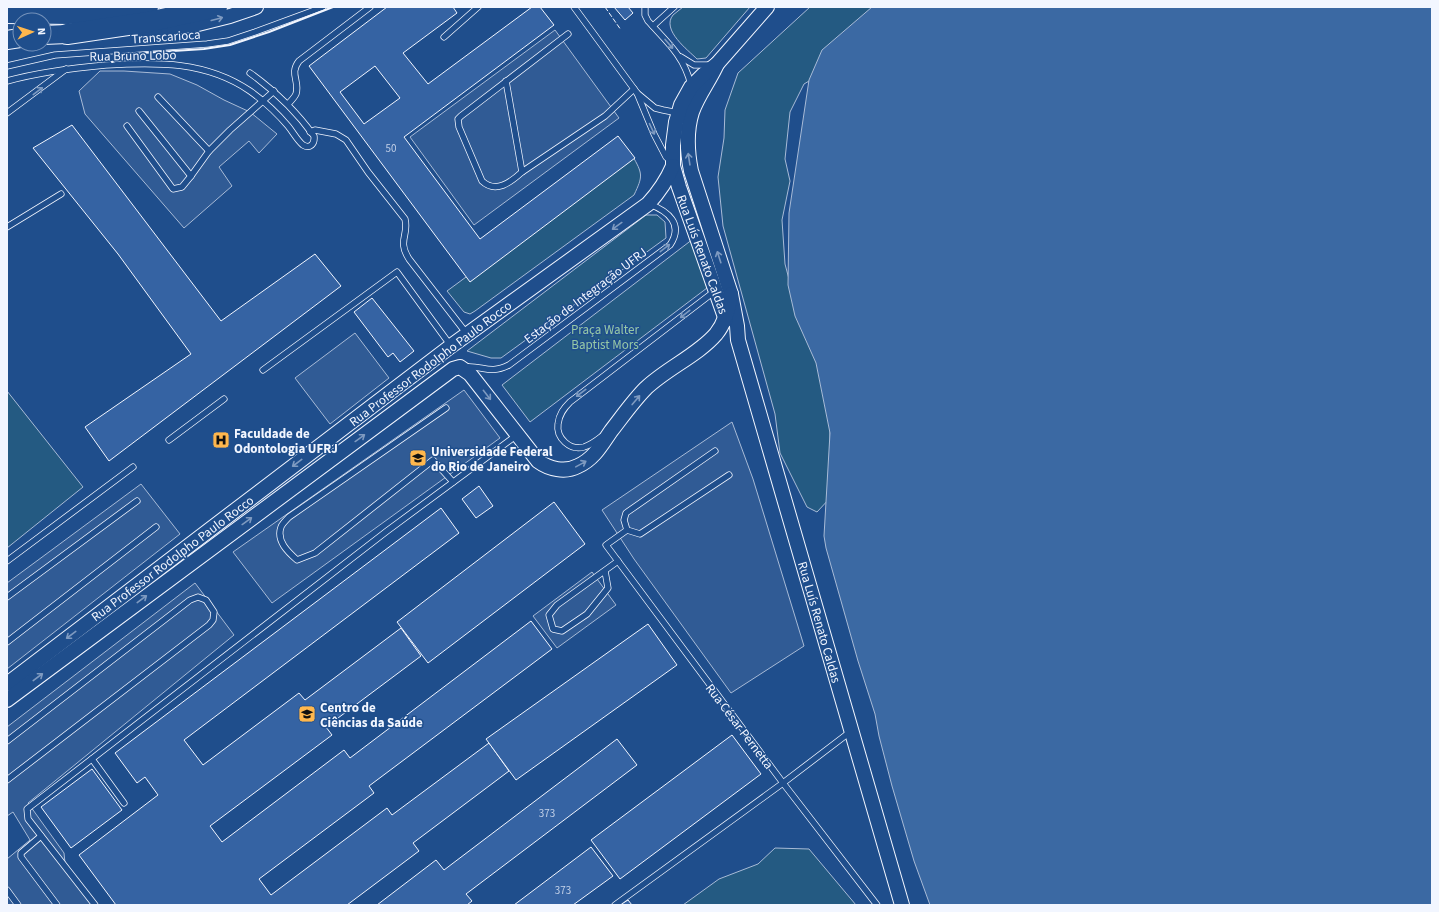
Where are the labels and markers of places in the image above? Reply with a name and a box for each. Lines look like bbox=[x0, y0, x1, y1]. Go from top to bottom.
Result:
place label: Faculdade de Odontologia UFRJ bbox=[234, 425, 338, 458]
hospital icon: Faculdade de Odontologia UFRJ bbox=[211, 430, 231, 450]
place label: Universidade Federal do Rio de Janeiro bbox=[431, 443, 553, 476]
school or university icon: Universidade Federal do Rio de Janeiro bbox=[408, 448, 428, 468]
place label: Centro de Ciências da Saúde bbox=[320, 699, 423, 732]
school or university icon: Centro de Ciências da Saúde bbox=[297, 704, 317, 724]

